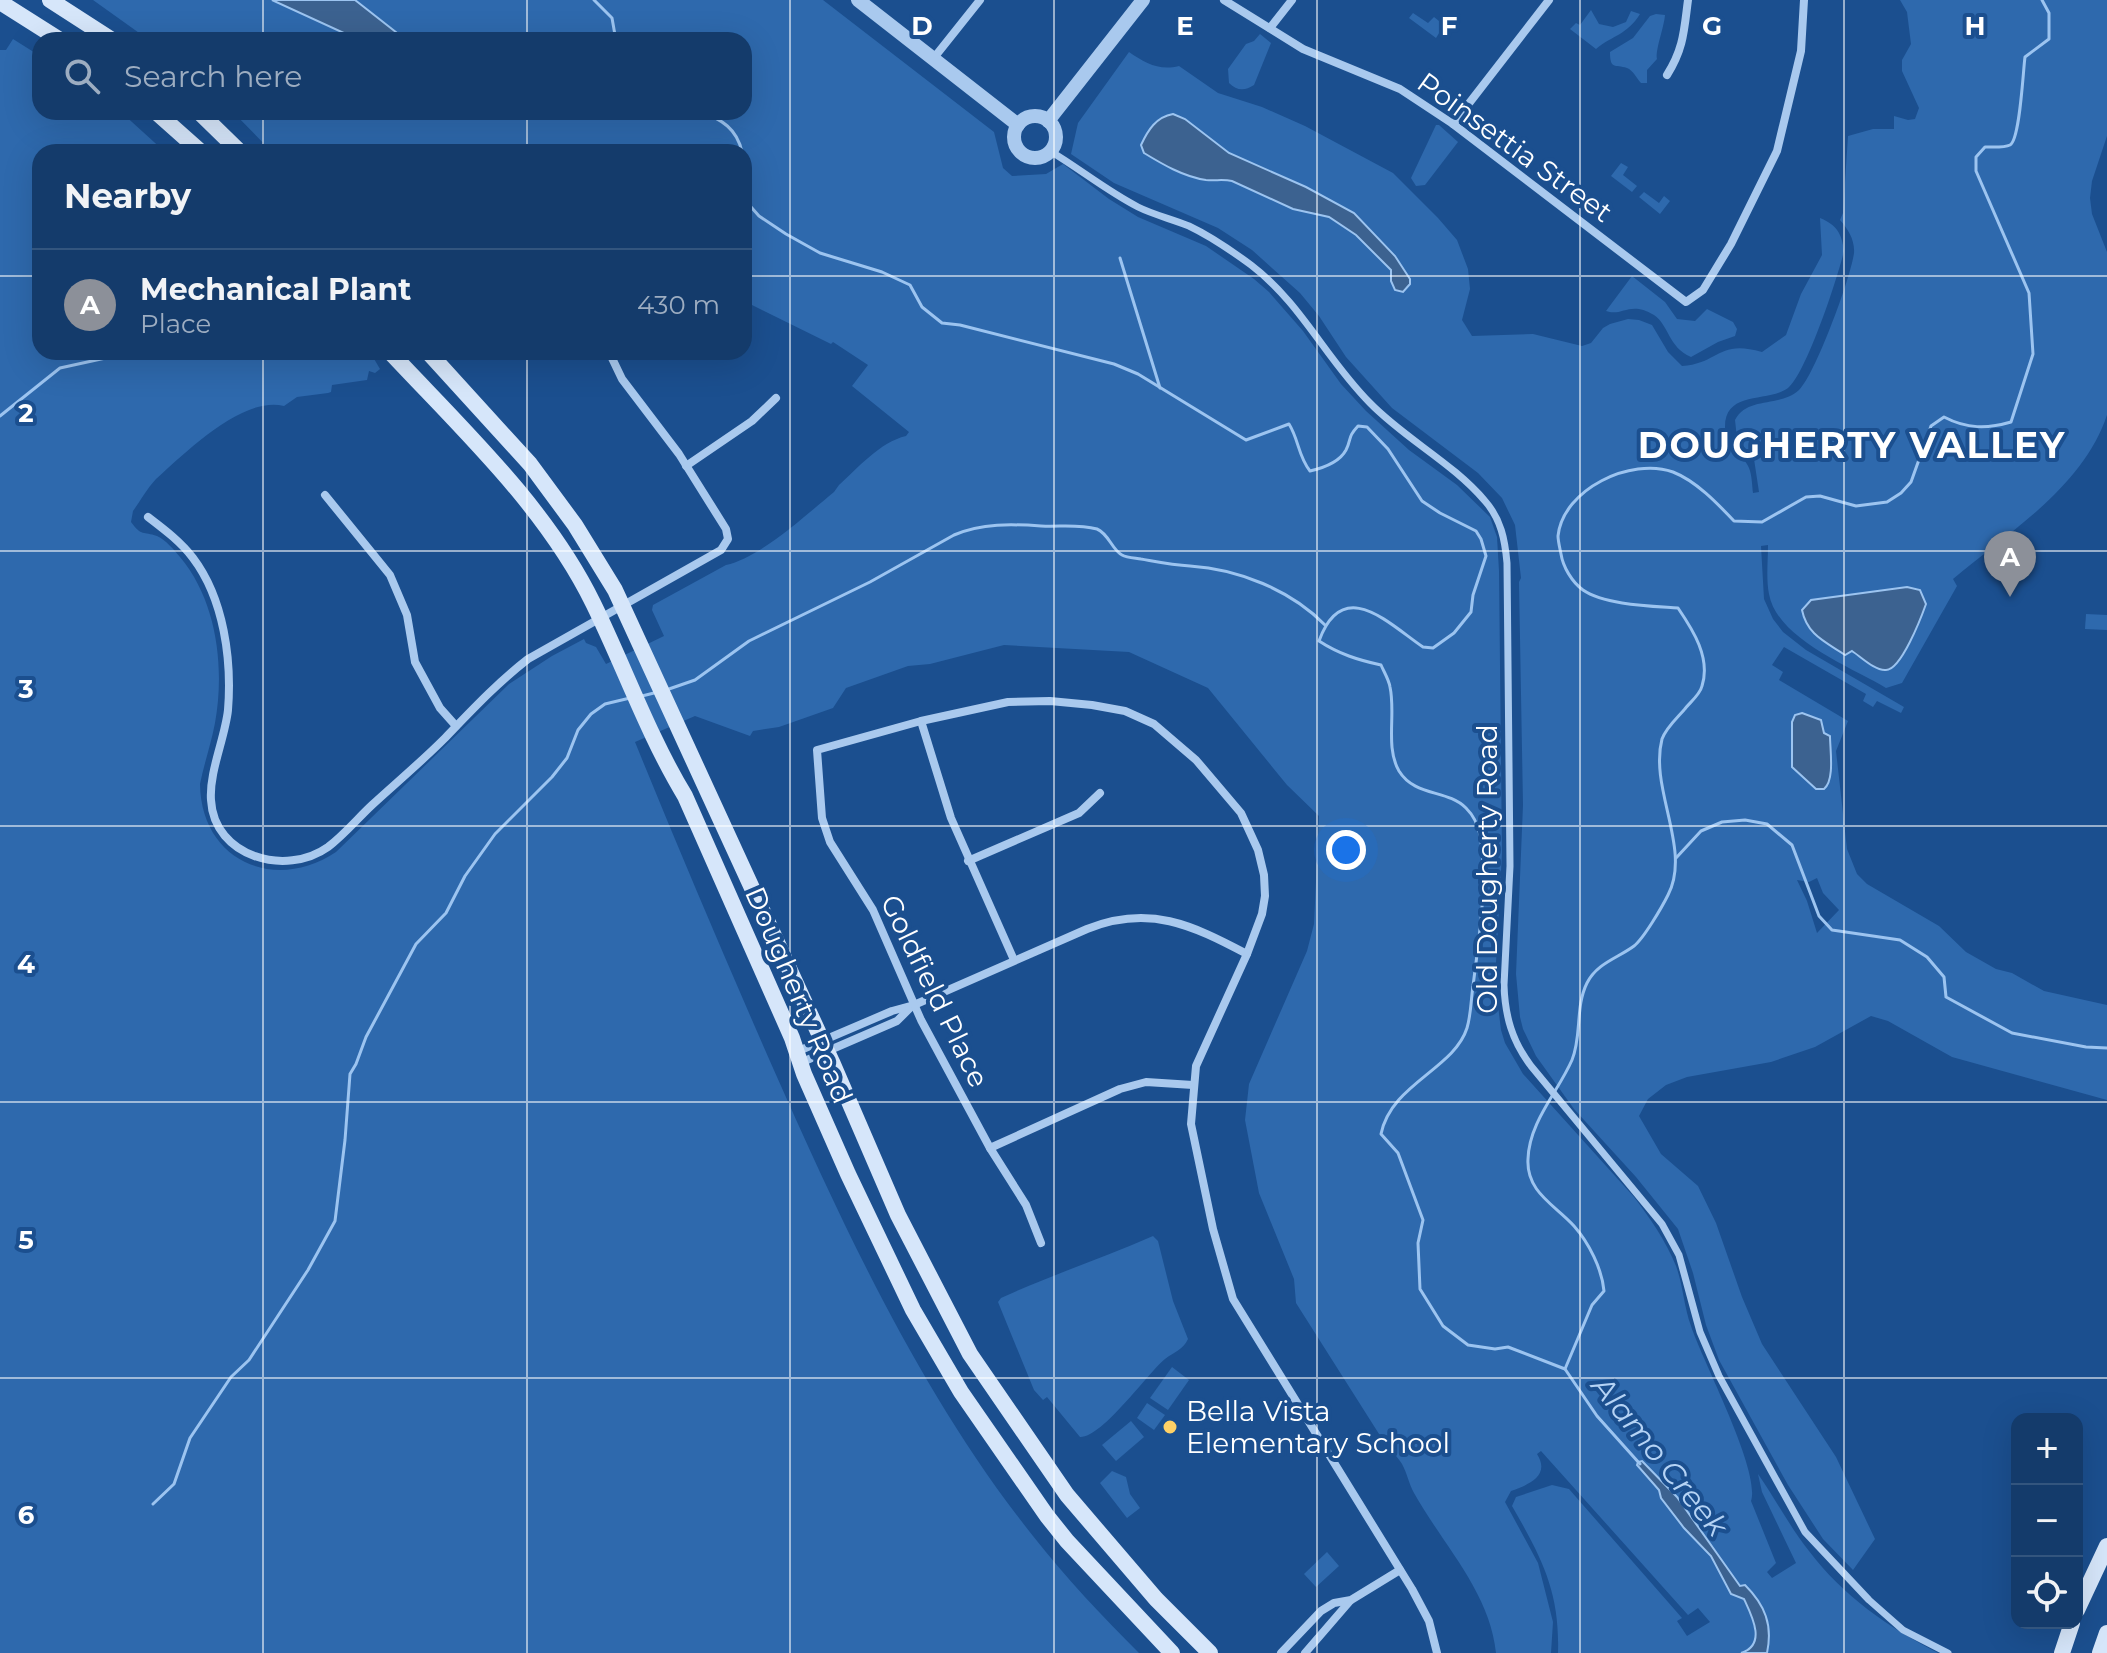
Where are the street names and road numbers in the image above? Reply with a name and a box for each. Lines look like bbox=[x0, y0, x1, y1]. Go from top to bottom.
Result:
street label: Poinsettia Street bbox=[1411, 65, 1619, 229]
street label: Old Dougherty Road bbox=[1470, 724, 1504, 1014]
street label: Dougherty Road bbox=[738, 881, 860, 1109]
street label: Goldfield Place bbox=[874, 889, 996, 1093]

